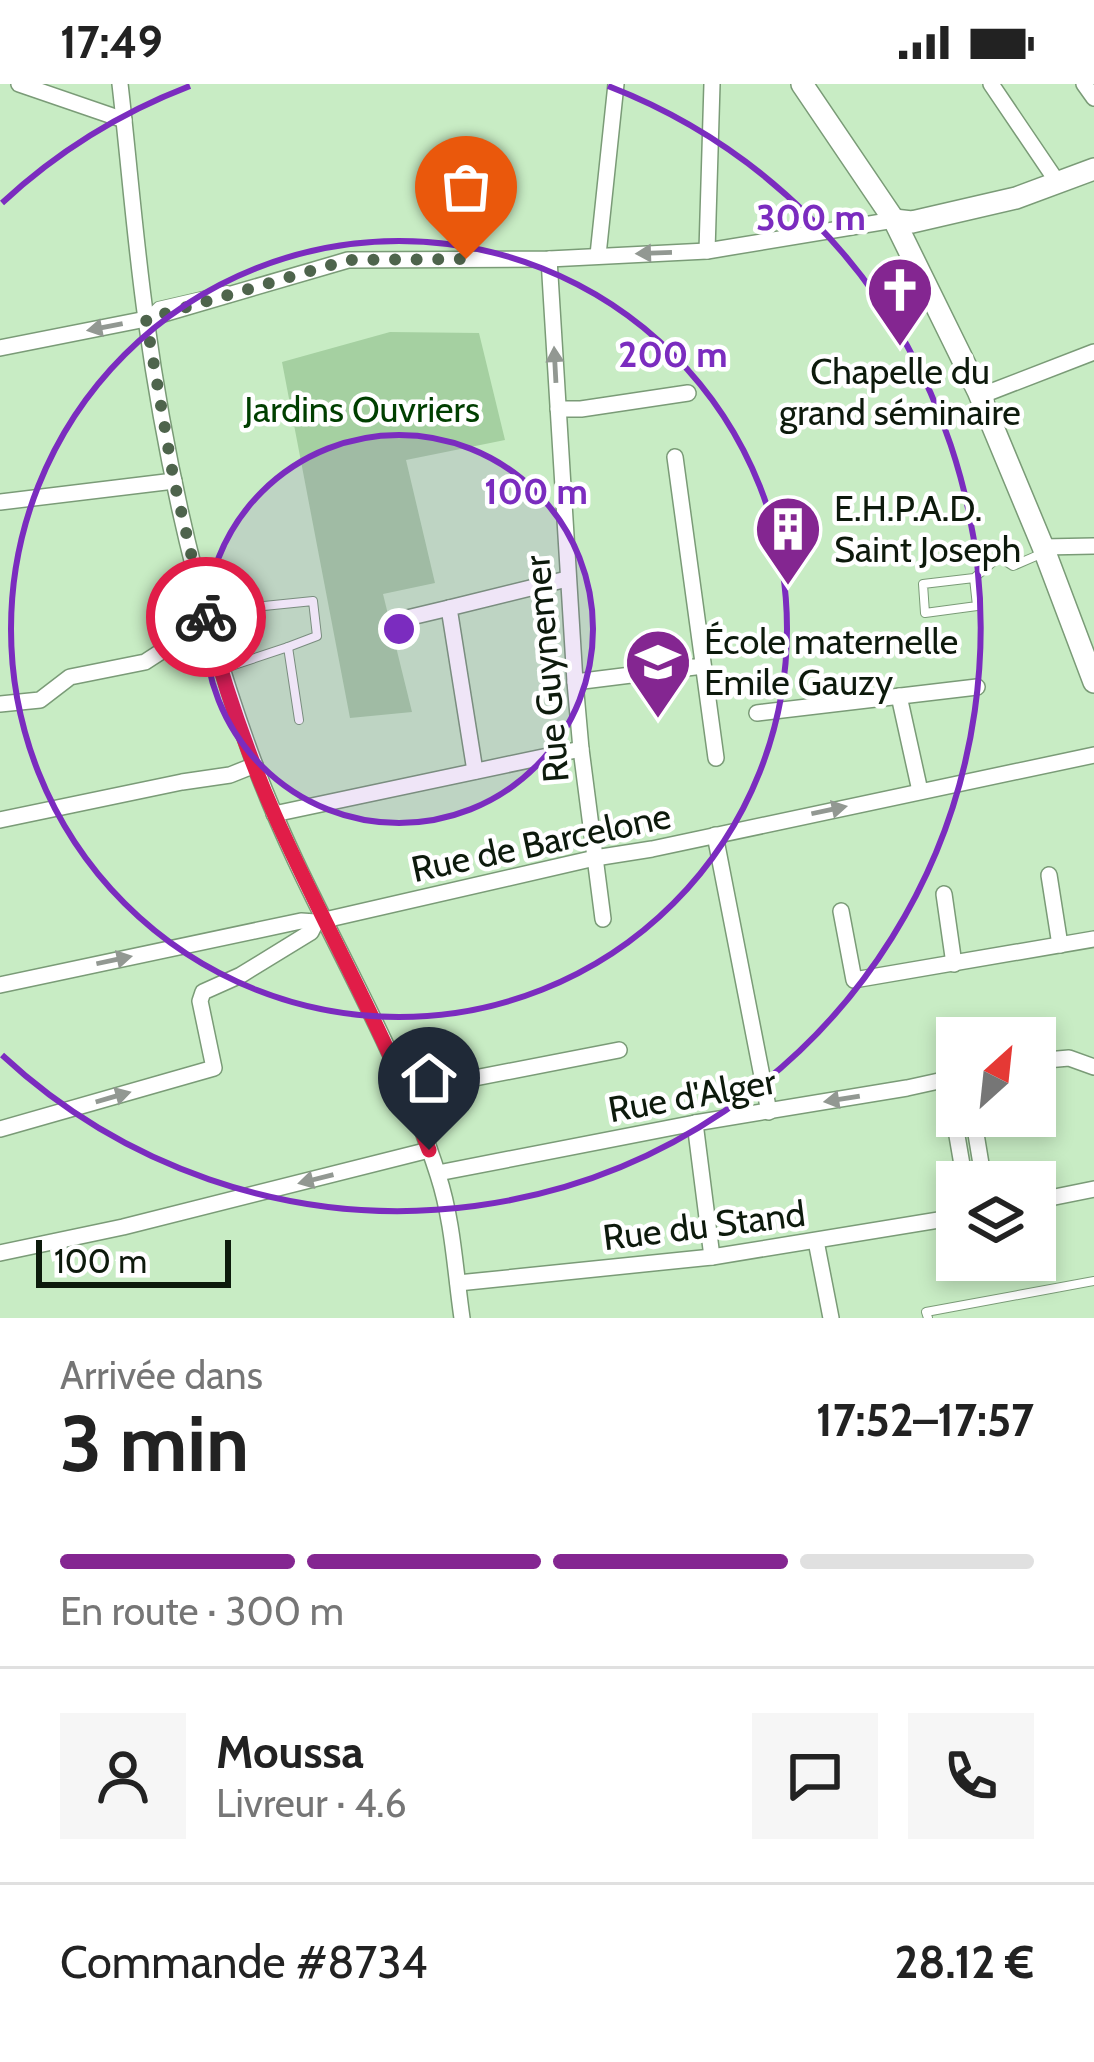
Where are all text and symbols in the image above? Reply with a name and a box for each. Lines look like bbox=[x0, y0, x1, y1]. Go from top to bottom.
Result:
text: 17:49 bbox=[60, 15, 163, 69]
pin bbox=[415, 136, 517, 259]
icon: bag bbox=[433, 154, 499, 220]
text: 300 m bbox=[756, 195, 866, 239]
one-way arrow bbox=[634, 244, 672, 263]
church icon: Chapelle du grand séminaire bbox=[865, 255, 935, 349]
one-way arrow bbox=[86, 318, 124, 337]
text: 200 m bbox=[618, 332, 728, 376]
one-way arrow bbox=[546, 346, 565, 383]
place label: Chapelle du grand séminaire bbox=[779, 349, 1021, 434]
park label: Jardins Ouvriers bbox=[243, 387, 480, 431]
text: 100 m bbox=[484, 469, 588, 513]
place label: E.H.P.A.D. Saint Joseph bbox=[834, 486, 1021, 571]
building icon: E.H.P.A.D. Saint Joseph bbox=[753, 494, 823, 588]
street label: Rue Guynemer bbox=[514, 553, 578, 784]
courier bbox=[146, 557, 266, 677]
icon: bike bbox=[173, 584, 239, 650]
centre of rings bbox=[378, 608, 420, 650]
place label: École maternelle Emile Gauzy bbox=[704, 619, 958, 704]
school or university icon: École maternelle Emile Gauzy bbox=[623, 627, 693, 721]
street label: Rue de Barcelone bbox=[407, 793, 675, 891]
one-way arrow bbox=[811, 800, 849, 819]
one-way arrow bbox=[96, 950, 134, 969]
north arrow bbox=[936, 1017, 1056, 1137]
map controls bbox=[936, 1017, 1056, 1281]
pin bbox=[378, 1027, 480, 1150]
icon: home bbox=[396, 1045, 462, 1111]
street label: Rue d'Alger bbox=[605, 1059, 780, 1131]
one-way arrow bbox=[95, 1087, 131, 1105]
one-way arrow bbox=[823, 1091, 861, 1109]
button: layers bbox=[936, 1161, 1056, 1281]
one-way arrow bbox=[297, 1170, 334, 1189]
street label: Rue du Stand bbox=[600, 1191, 808, 1259]
scale bar bbox=[36, 1234, 231, 1287]
text: 100 m bbox=[54, 1241, 147, 1281]
text: Arrivée dans bbox=[60, 1351, 263, 1399]
text: 17:52–17:57 bbox=[816, 1393, 1034, 1447]
text: 3 min bbox=[60, 1396, 249, 1491]
text: En route · 300 m bbox=[60, 1587, 344, 1635]
button: person bbox=[60, 1713, 186, 1839]
button: chat bbox=[752, 1713, 878, 1839]
button: phone bbox=[908, 1713, 1034, 1839]
text: Moussa bbox=[216, 1725, 364, 1779]
text: Livreur · 4.6 bbox=[216, 1779, 407, 1827]
text: Commande #8734 bbox=[60, 1935, 428, 1989]
text: 28.12 € bbox=[894, 1935, 1034, 1989]

